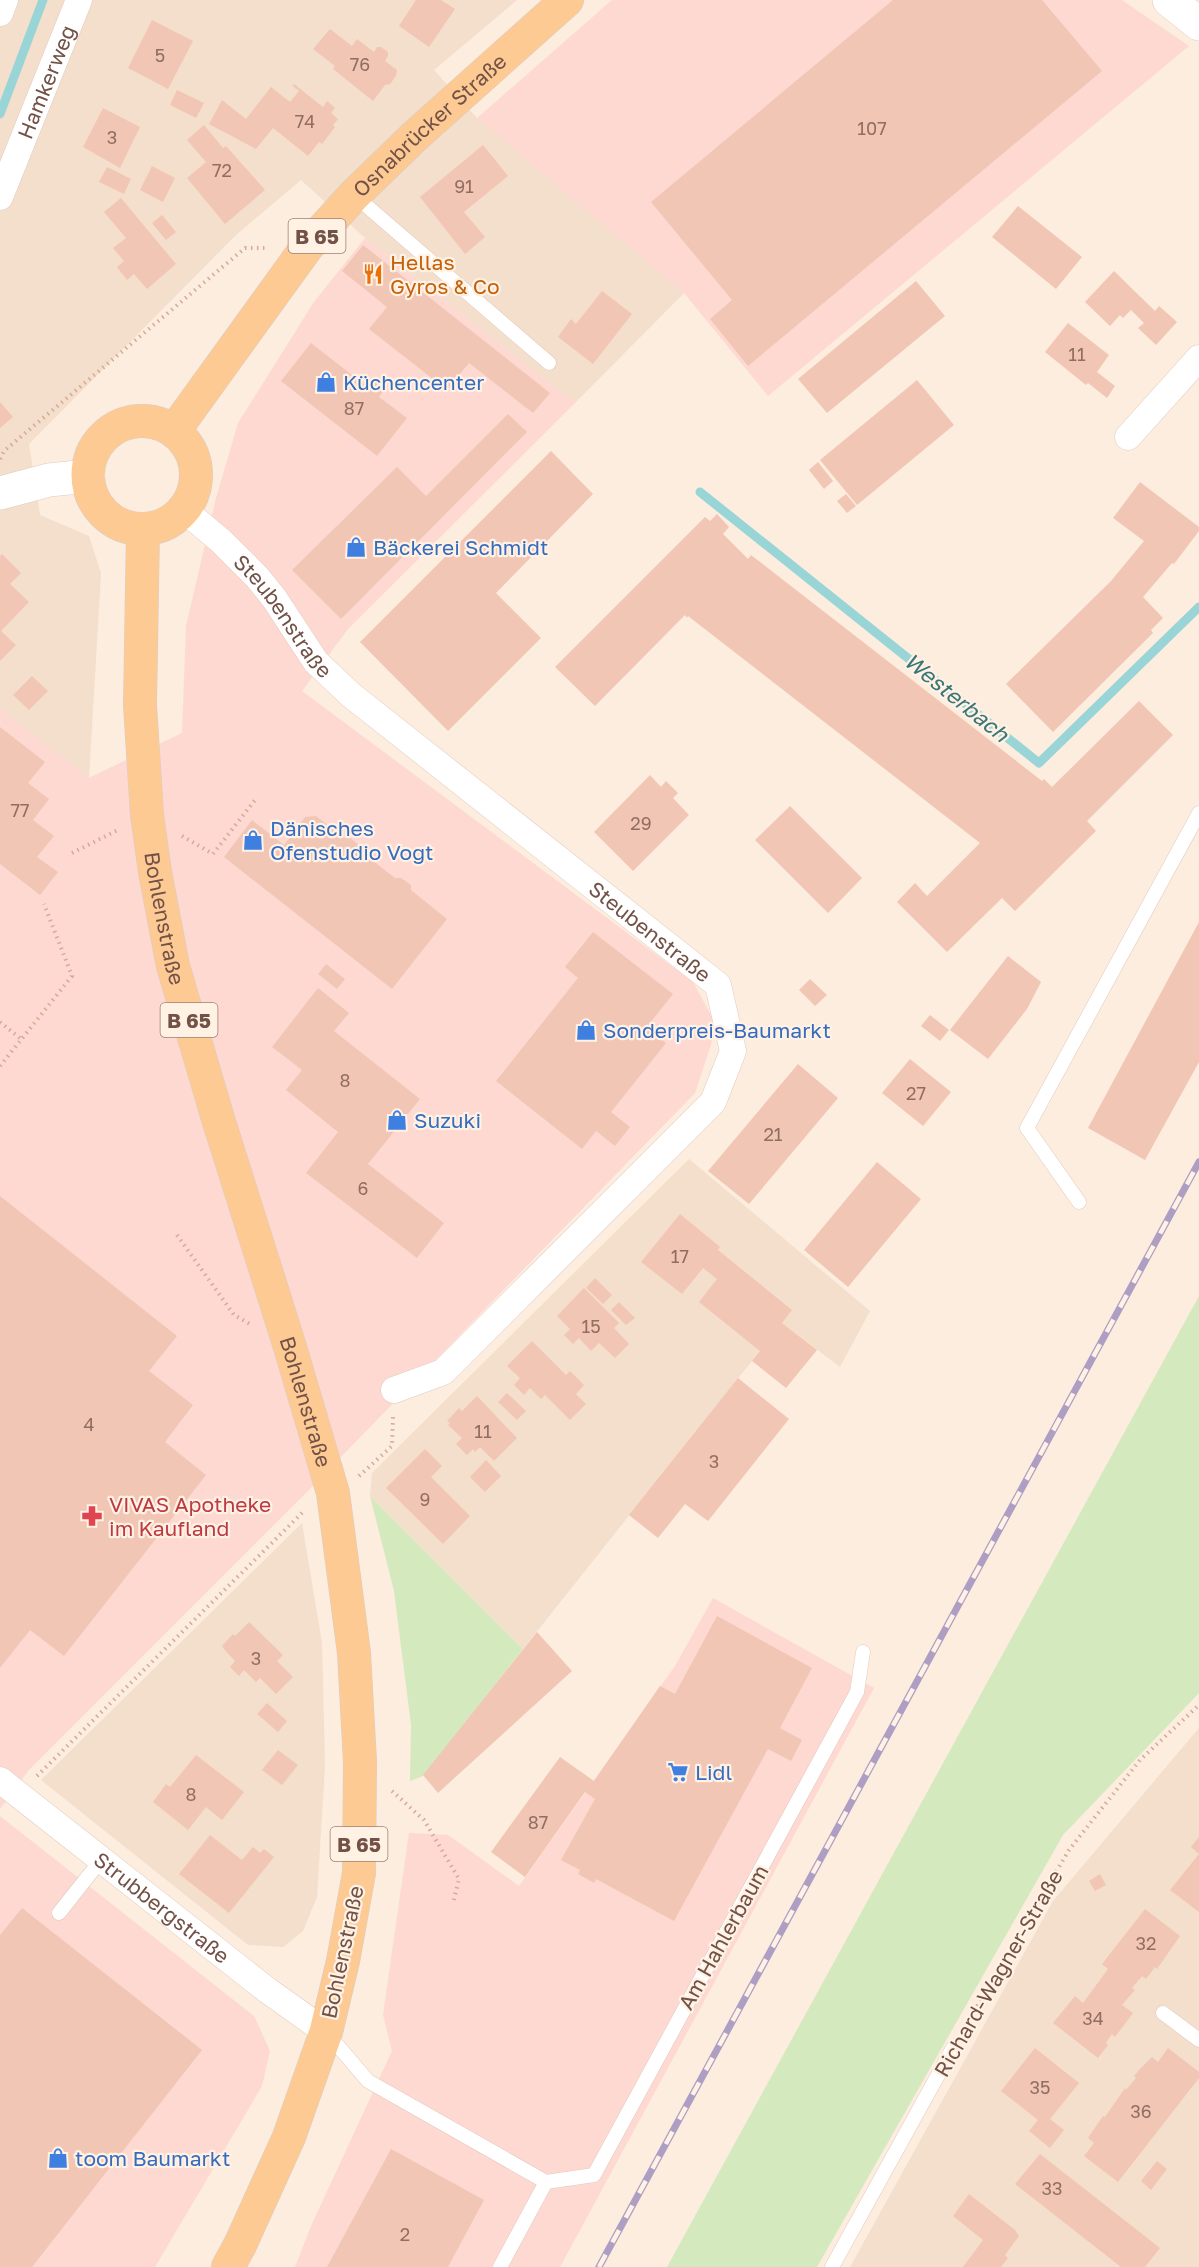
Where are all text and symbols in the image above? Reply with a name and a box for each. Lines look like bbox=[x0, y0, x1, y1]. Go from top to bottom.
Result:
street label: Hamkerweg bbox=[12, 21, 81, 143]
house number: 5 bbox=[155, 44, 165, 66]
street label: Osnabrücker Straße bbox=[347, 48, 511, 202]
house number: 76 bbox=[350, 53, 370, 75]
house number: 74 bbox=[295, 110, 315, 132]
house number: 107 bbox=[857, 117, 887, 139]
house number: 3 bbox=[107, 126, 117, 148]
house number: 72 bbox=[212, 159, 232, 181]
house number: 91 bbox=[454, 175, 474, 197]
road number: B 65 bbox=[288, 219, 346, 253]
place label: Hellas Gyros & Co bbox=[390, 249, 500, 299]
restaurant icon: Hellas Gyros & Co bbox=[361, 262, 385, 286]
house number: 11 bbox=[1068, 343, 1086, 365]
place label: Küchencenter bbox=[343, 369, 484, 395]
shop icon: Küchencenter bbox=[314, 370, 338, 394]
house number: 87 bbox=[344, 397, 364, 419]
place label: Bäckerei Schmidt bbox=[373, 534, 548, 560]
shop icon: Bäckerei Schmidt bbox=[344, 535, 368, 559]
street label: Steubenstraße bbox=[229, 549, 338, 683]
water label: Westerbach bbox=[899, 647, 1016, 748]
house number: 77 bbox=[10, 799, 30, 821]
house number: 29 bbox=[630, 812, 652, 834]
place label: Dänisches Ofenstudio Vogt bbox=[270, 815, 433, 865]
shop icon: Dänisches Ofenstudio Vogt bbox=[241, 828, 265, 852]
street label: Bohlenstraße bbox=[139, 850, 191, 988]
street label: Steubenstraße bbox=[584, 875, 716, 987]
road number: B 65 bbox=[160, 1003, 218, 1037]
place label: Sonderpreis-Baumarkt bbox=[603, 1017, 831, 1043]
shop icon: Sonderpreis-Baumarkt bbox=[574, 1018, 598, 1042]
house number: 8 bbox=[340, 1069, 350, 1091]
house number: 27 bbox=[906, 1082, 926, 1104]
place label: Suzuki bbox=[414, 1107, 481, 1133]
shop icon: Suzuki bbox=[385, 1108, 409, 1132]
house number: 21 bbox=[763, 1123, 783, 1145]
house number: 6 bbox=[358, 1177, 368, 1199]
house number: 17 bbox=[671, 1245, 689, 1267]
house number: 15 bbox=[581, 1315, 601, 1337]
street label: Bohlenstraße bbox=[274, 1333, 338, 1470]
house number: 4 bbox=[84, 1413, 95, 1435]
house number: 11 bbox=[474, 1420, 492, 1442]
house number: 3 bbox=[709, 1450, 719, 1472]
house number: 9 bbox=[420, 1488, 430, 1510]
place label: VIVAS Apotheke im Kaufland bbox=[109, 1491, 271, 1541]
pharmacy icon: VIVAS Apotheke im Kaufland bbox=[80, 1504, 104, 1528]
house number: 3 bbox=[251, 1647, 261, 1669]
place label: Lidl bbox=[695, 1759, 732, 1785]
supermarket icon: Lidl bbox=[666, 1760, 690, 1784]
house number: 8 bbox=[186, 1783, 196, 1805]
house number: 87 bbox=[528, 1811, 548, 1833]
road number: B 65 bbox=[330, 1827, 388, 1861]
street label: Strubbergstraße bbox=[89, 1846, 235, 1969]
street label: Am Hahlerbaum bbox=[672, 1860, 774, 2014]
street label: Richard-Wagner-Straße bbox=[928, 1865, 1068, 2081]
street label: Bohlenstraße bbox=[315, 1883, 369, 2021]
house number: 32 bbox=[1136, 1932, 1156, 1954]
house number: 34 bbox=[1082, 2007, 1104, 2029]
house number: 35 bbox=[1030, 2076, 1050, 2098]
house number: 36 bbox=[1130, 2100, 1152, 2122]
place label: toom Baumarkt bbox=[75, 2145, 230, 2171]
shop icon: toom Baumarkt bbox=[46, 2146, 70, 2170]
house number: 33 bbox=[1041, 2177, 1063, 2199]
house number: 2 bbox=[400, 2223, 410, 2245]

